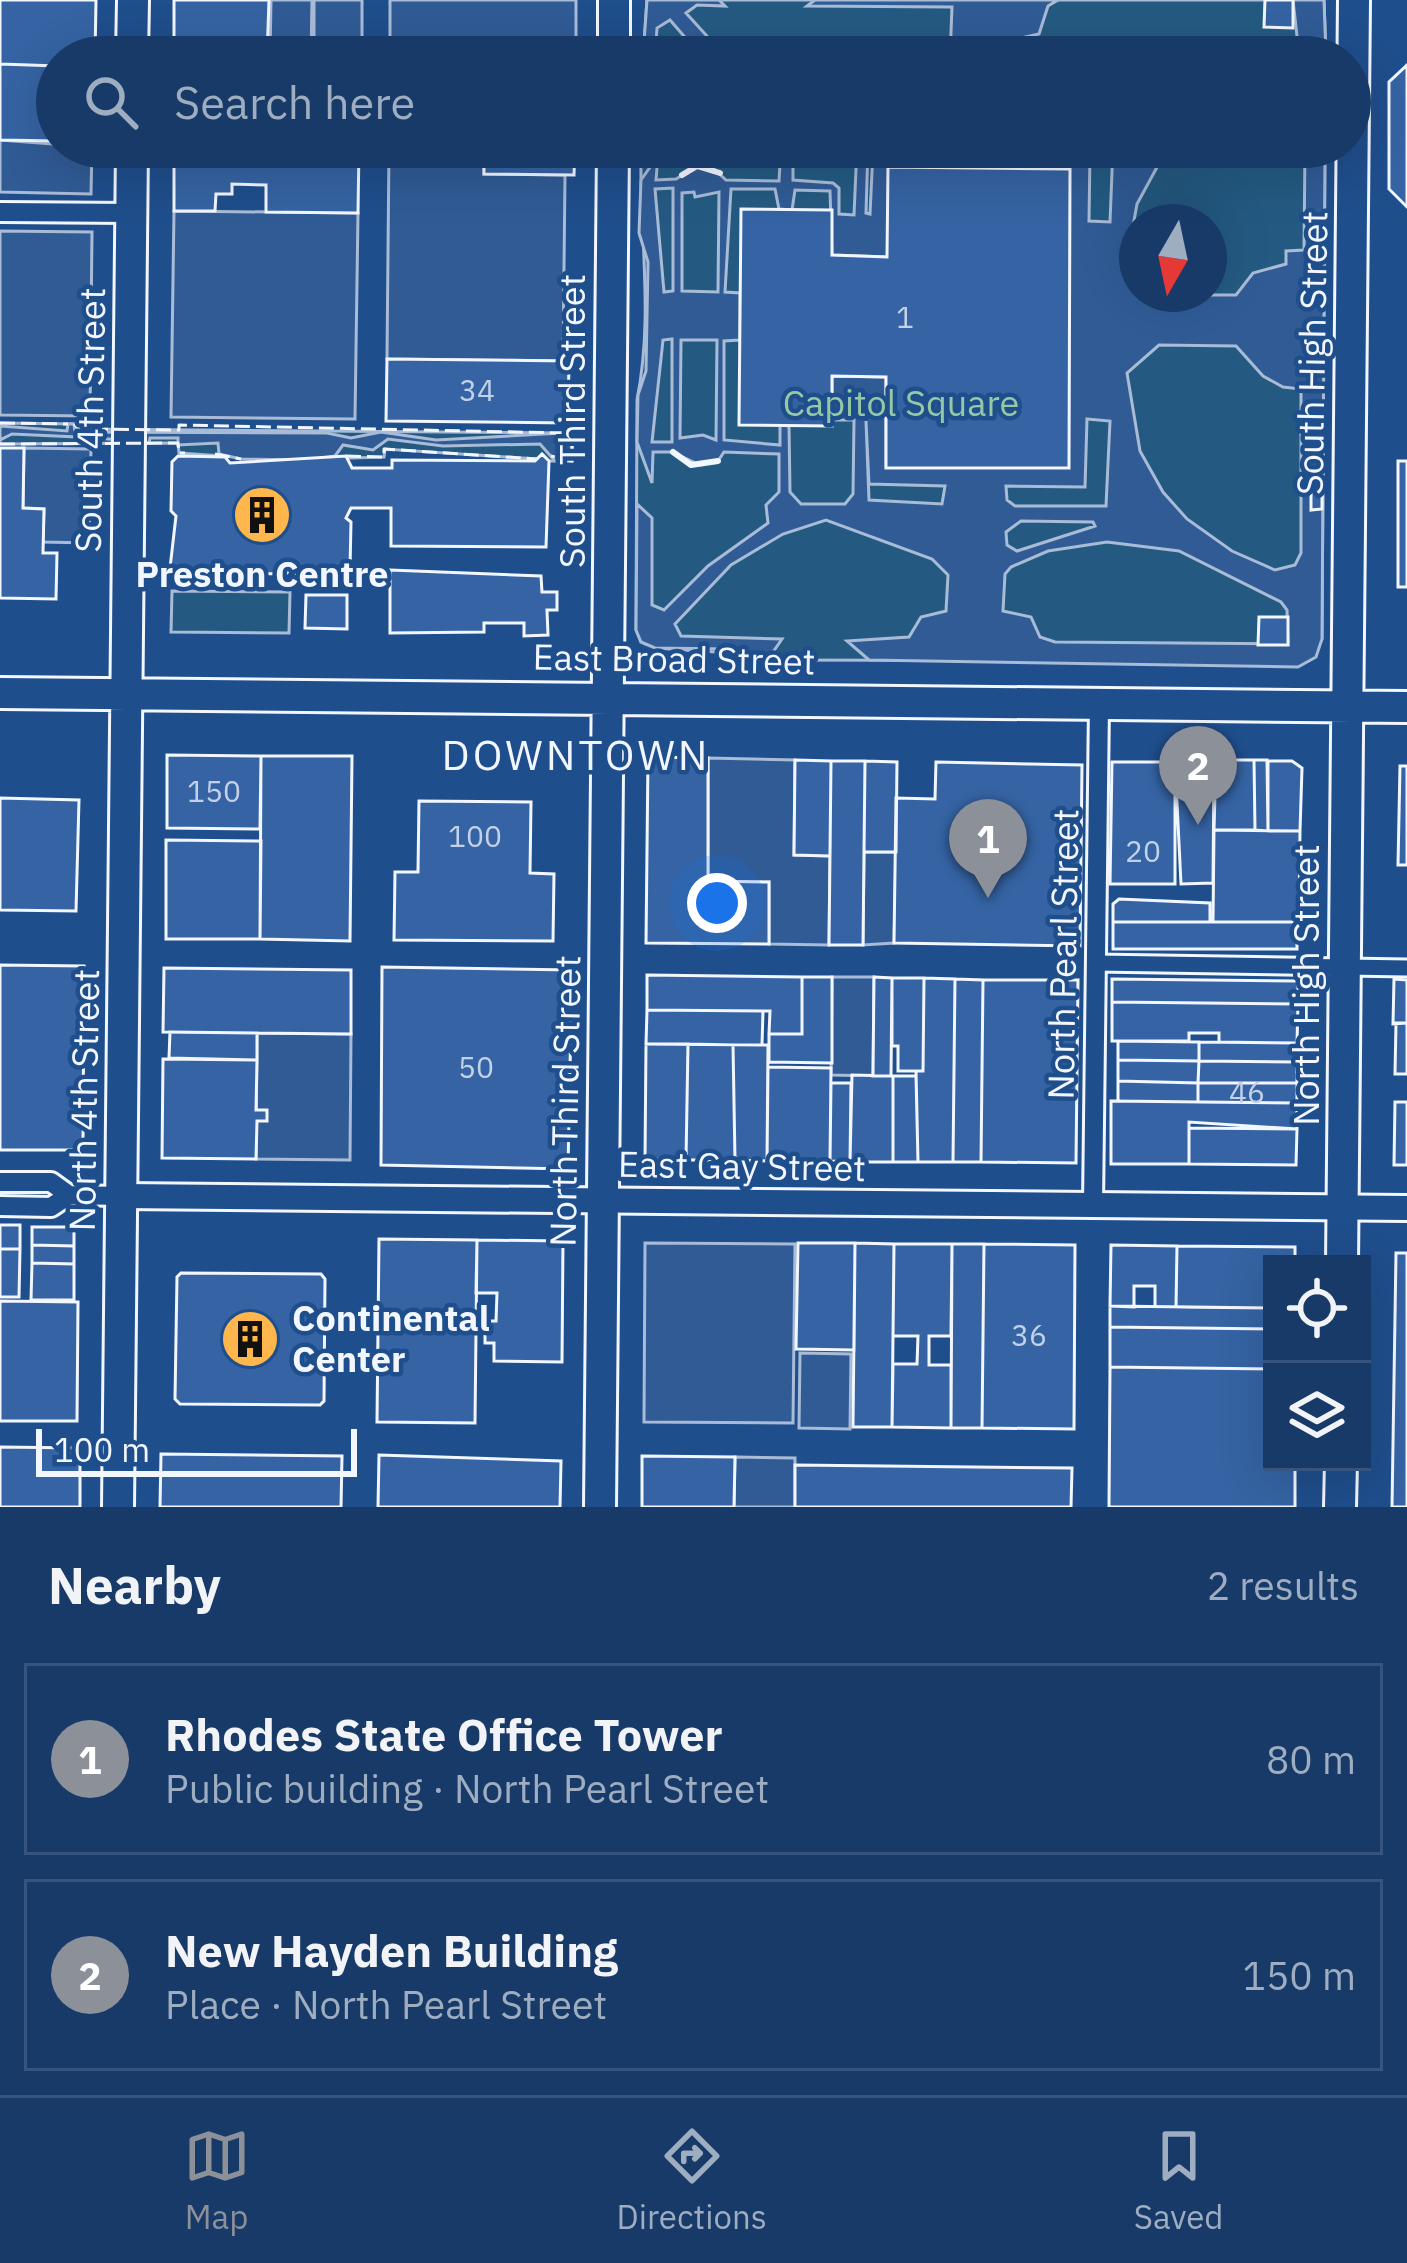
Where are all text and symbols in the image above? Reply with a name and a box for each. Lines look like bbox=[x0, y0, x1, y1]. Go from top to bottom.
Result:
search box bbox=[36, 36, 1371, 168]
icon: search bbox=[78, 69, 144, 135]
text: Search here bbox=[174, 73, 415, 131]
north arrow bbox=[1119, 204, 1227, 312]
street label: South High Street bbox=[1286, 210, 1337, 496]
street label: South Third Street bbox=[548, 274, 595, 568]
street label: South 4th Street bbox=[64, 287, 115, 553]
house number: 1 bbox=[896, 297, 914, 336]
house number: 34 bbox=[459, 370, 495, 409]
park label: Capitol Square bbox=[783, 379, 1019, 426]
building icon: Preston Centre bbox=[231, 484, 293, 546]
place label: Preston Centre bbox=[135, 550, 389, 597]
street label: East Broad Street bbox=[532, 633, 816, 684]
pin: 2 bbox=[1159, 726, 1237, 825]
district label: DOWNTOWN bbox=[441, 727, 711, 782]
house number: 150 bbox=[187, 771, 241, 810]
pin: 1 bbox=[949, 799, 1027, 898]
street label: North Pearl Street bbox=[1036, 808, 1089, 1100]
house number: 100 bbox=[448, 816, 502, 855]
house number: 20 bbox=[1125, 831, 1161, 870]
street label: North High Street bbox=[1282, 844, 1329, 1126]
your location bbox=[687, 873, 747, 933]
street label: North Third Street bbox=[538, 955, 591, 1247]
street label: North 4th Street bbox=[58, 968, 109, 1232]
house number: 50 bbox=[458, 1047, 494, 1086]
house number: 46 bbox=[1229, 1072, 1265, 1111]
street label: East Gay Street bbox=[618, 1140, 866, 1191]
map controls bbox=[1263, 1255, 1371, 1471]
button: locate bbox=[1263, 1255, 1371, 1363]
place label: Continental Center bbox=[292, 1294, 490, 1382]
building icon: Continental Center bbox=[219, 1308, 281, 1370]
house number: 36 bbox=[1011, 1315, 1047, 1354]
button: layers bbox=[1263, 1363, 1371, 1471]
scale bar bbox=[36, 1423, 357, 1476]
text: 100 m bbox=[54, 1428, 150, 1471]
text: Nearby bbox=[48, 1552, 221, 1618]
text: 2 results bbox=[1207, 1560, 1359, 1611]
text: Rhodes State Office Tower bbox=[165, 1705, 723, 1763]
text: 1 bbox=[78, 1734, 102, 1785]
text: 80 m bbox=[1266, 1734, 1356, 1785]
text: Public building · North Pearl Street bbox=[165, 1763, 769, 1814]
text: New Hayden Building bbox=[165, 1921, 618, 1979]
text: 2 bbox=[78, 1950, 102, 2001]
text: 150 m bbox=[1243, 1950, 1356, 2001]
text: Place · North Pearl Street bbox=[165, 1979, 607, 2030]
tab: Map bbox=[184, 2123, 250, 2238]
tab: Directions bbox=[617, 2123, 767, 2238]
tab: Saved bbox=[1134, 2123, 1223, 2238]

